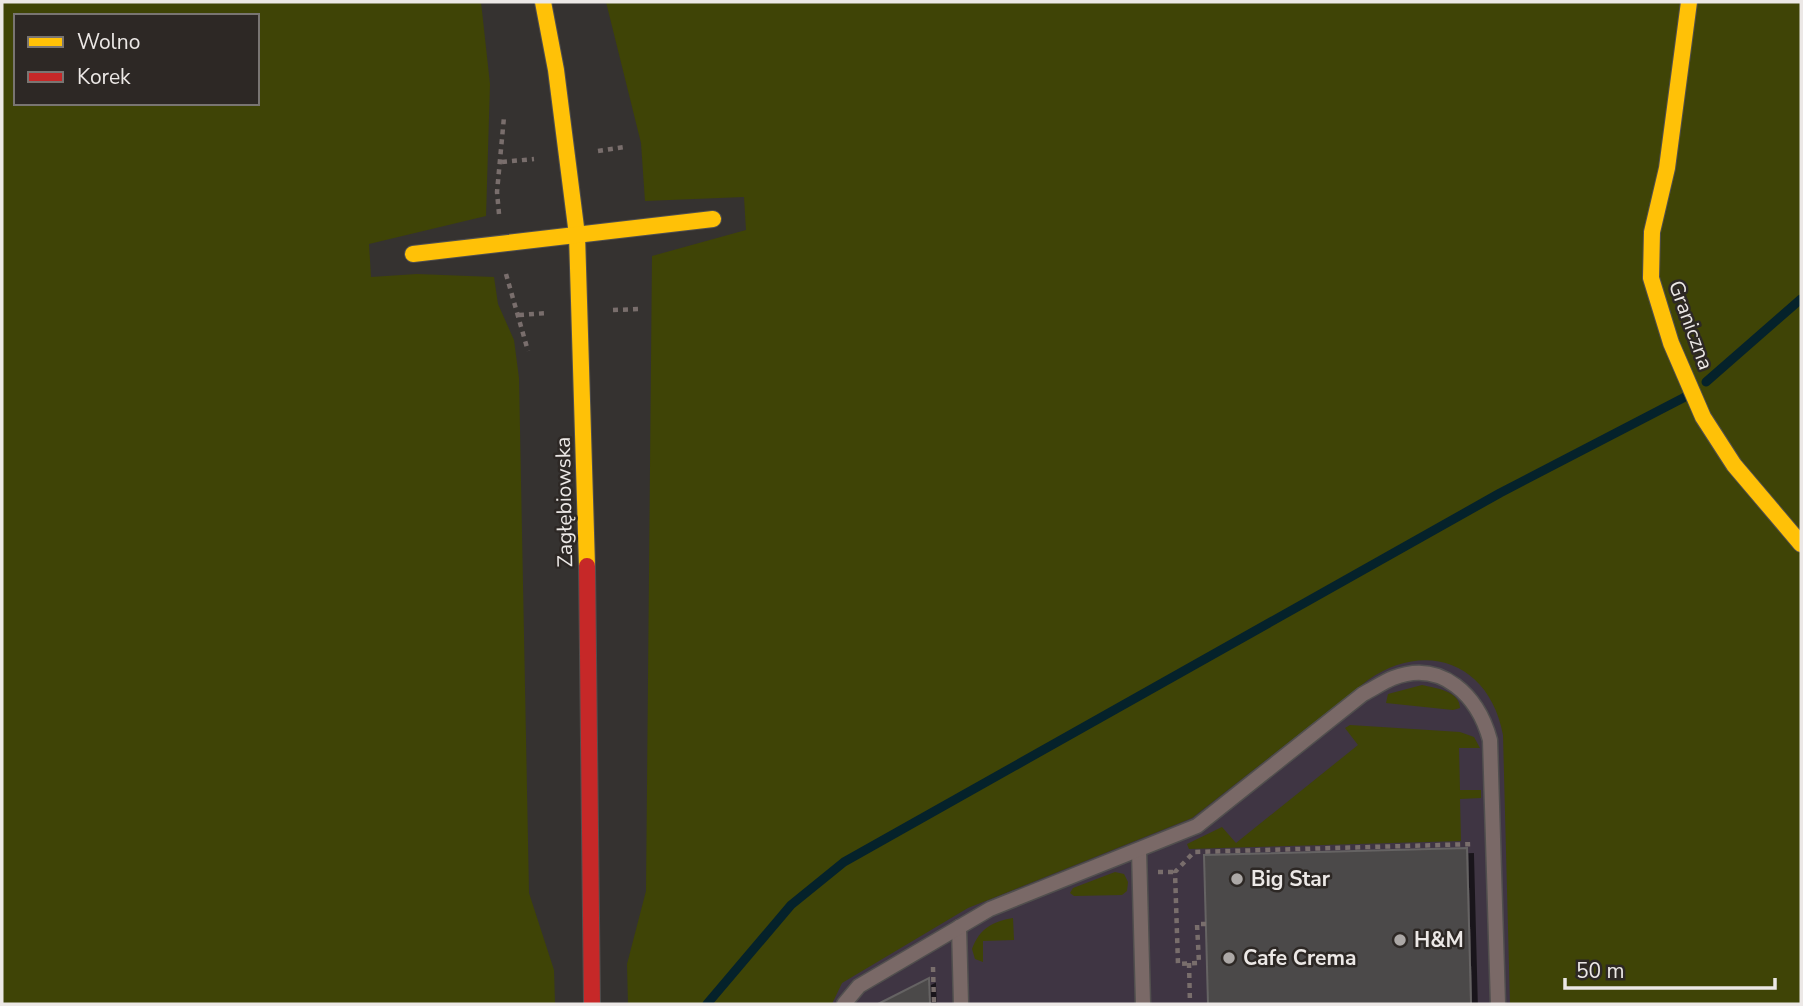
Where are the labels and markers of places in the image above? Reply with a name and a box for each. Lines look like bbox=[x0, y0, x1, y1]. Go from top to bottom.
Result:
place label: Big Star bbox=[1251, 865, 1331, 893]
marker: Big Star bbox=[1229, 871, 1245, 887]
place label: H&M bbox=[1414, 926, 1464, 954]
marker: H&M bbox=[1392, 932, 1408, 948]
place label: Cafe Crema bbox=[1243, 944, 1356, 972]
marker: Cafe Crema bbox=[1221, 950, 1237, 966]

